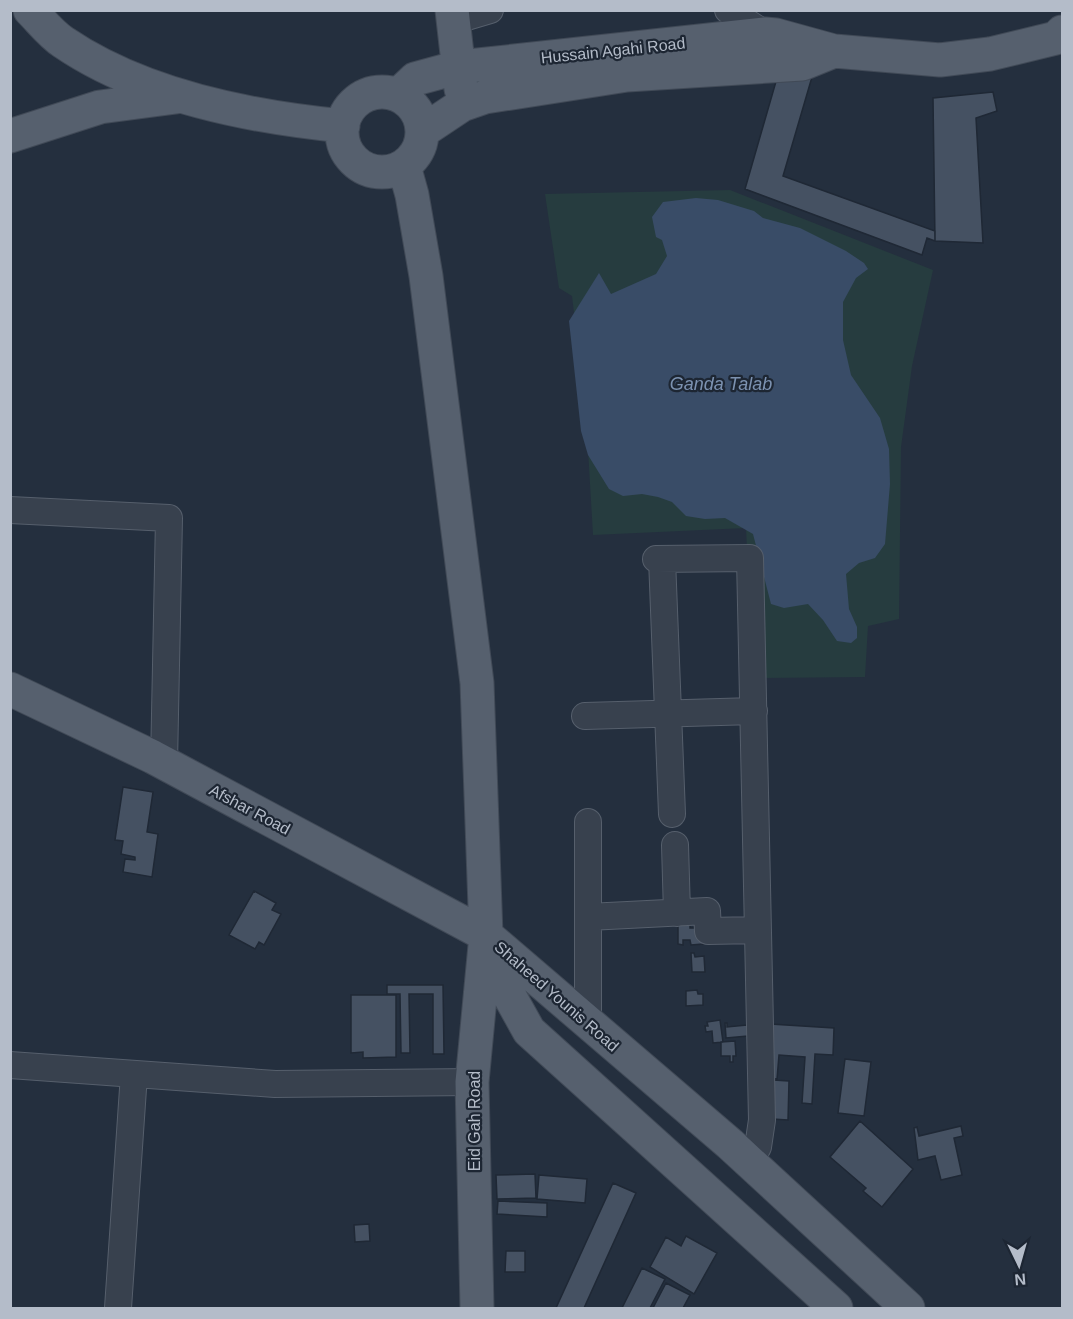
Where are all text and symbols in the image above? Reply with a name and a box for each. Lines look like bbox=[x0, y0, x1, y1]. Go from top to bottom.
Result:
street label: Hussain Agahi Road bbox=[540, 34, 686, 67]
water label: Ganda Talab bbox=[670, 374, 772, 394]
street label: Afshar Road bbox=[207, 781, 293, 838]
street label: Shaheed Younis Road bbox=[491, 938, 622, 1055]
street label: Eid Gah Road bbox=[466, 1071, 483, 1171]
north arrow bbox=[989, 1235, 1049, 1295]
text: N bbox=[1014, 1270, 1027, 1288]

